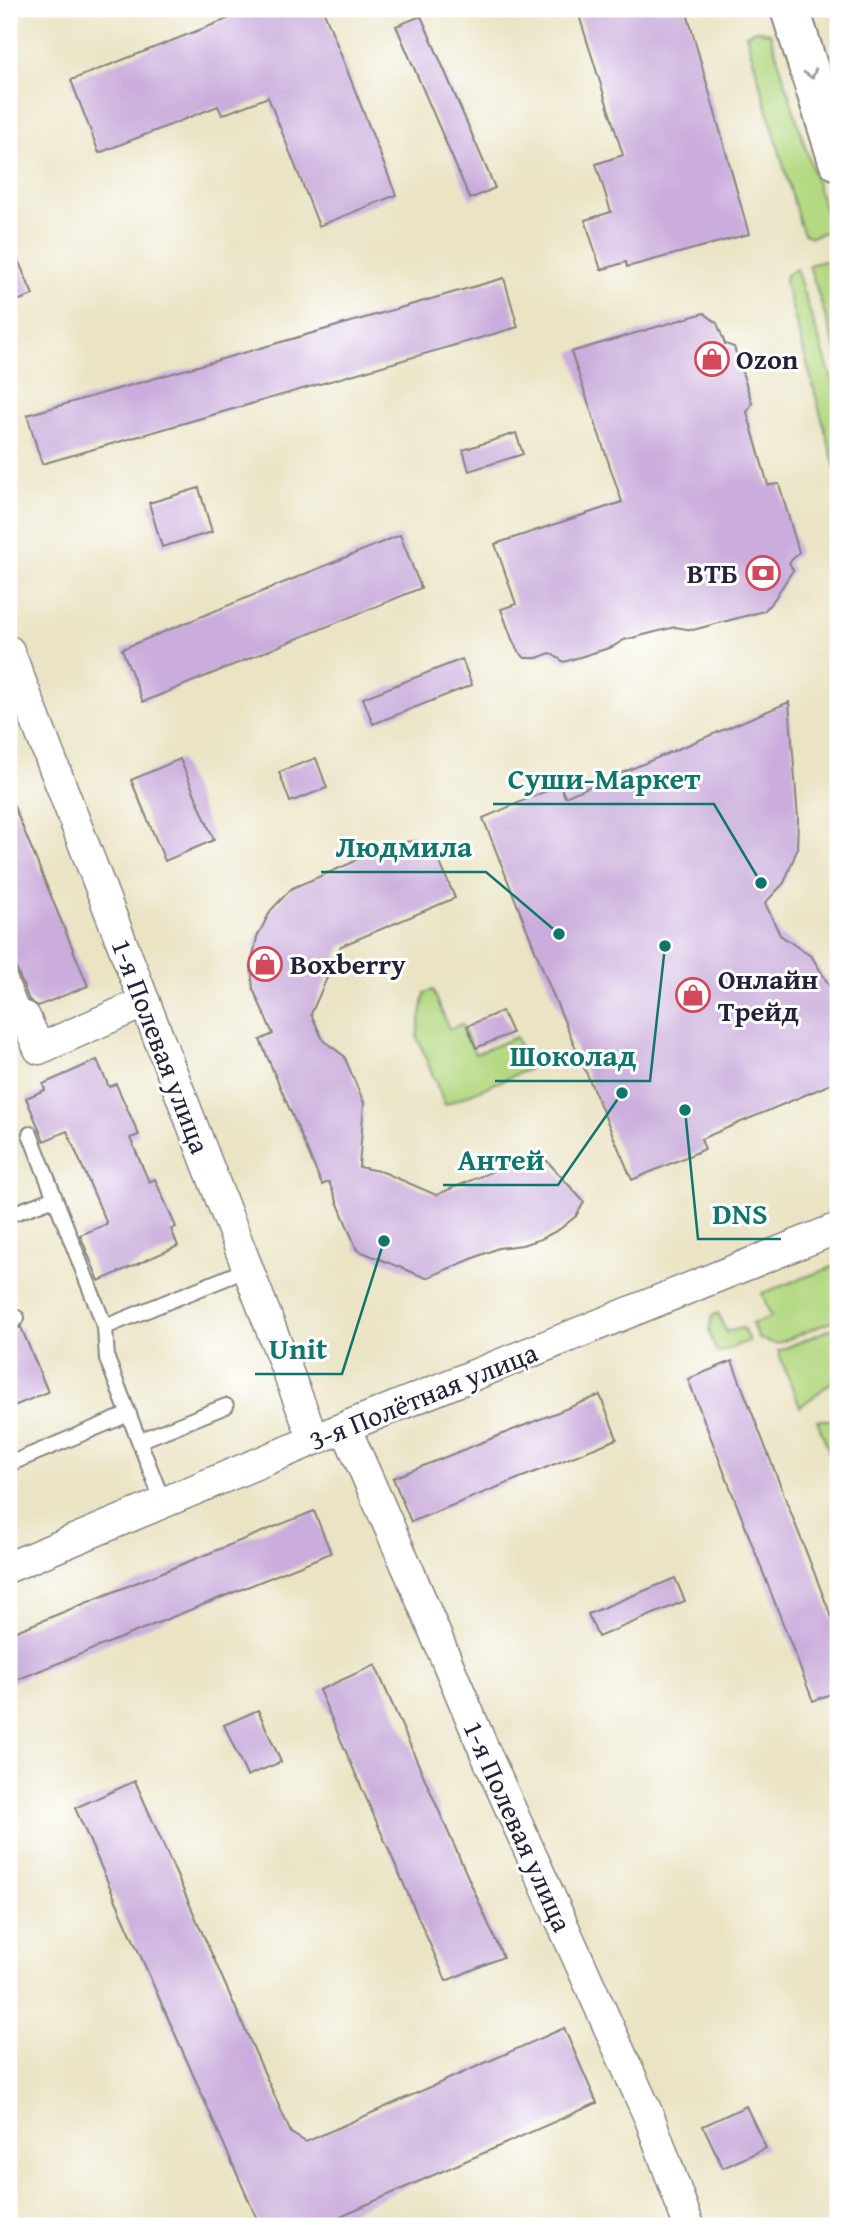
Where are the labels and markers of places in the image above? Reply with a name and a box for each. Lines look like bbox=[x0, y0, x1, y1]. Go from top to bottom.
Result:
place label: Ozon bbox=[736, 338, 799, 379]
shop icon: Ozon bbox=[693, 340, 731, 378]
place label: ВТБ bbox=[687, 552, 738, 593]
bank icon: ВТБ bbox=[744, 554, 782, 592]
callout: Суши-Маркет bbox=[493, 753, 714, 804]
callout: Людмила bbox=[321, 821, 486, 872]
place label: Boxberry bbox=[290, 943, 406, 984]
shop icon: Boxberry bbox=[246, 945, 284, 983]
place label: Онлайн Трейд bbox=[718, 958, 818, 1031]
shop icon: Онлайн Трейд bbox=[674, 976, 712, 1014]
callout: Шоколад bbox=[495, 1030, 650, 1081]
callout: Антей bbox=[443, 1134, 558, 1185]
callout: DNS bbox=[698, 1188, 781, 1239]
callout: Unit bbox=[255, 1323, 342, 1374]

